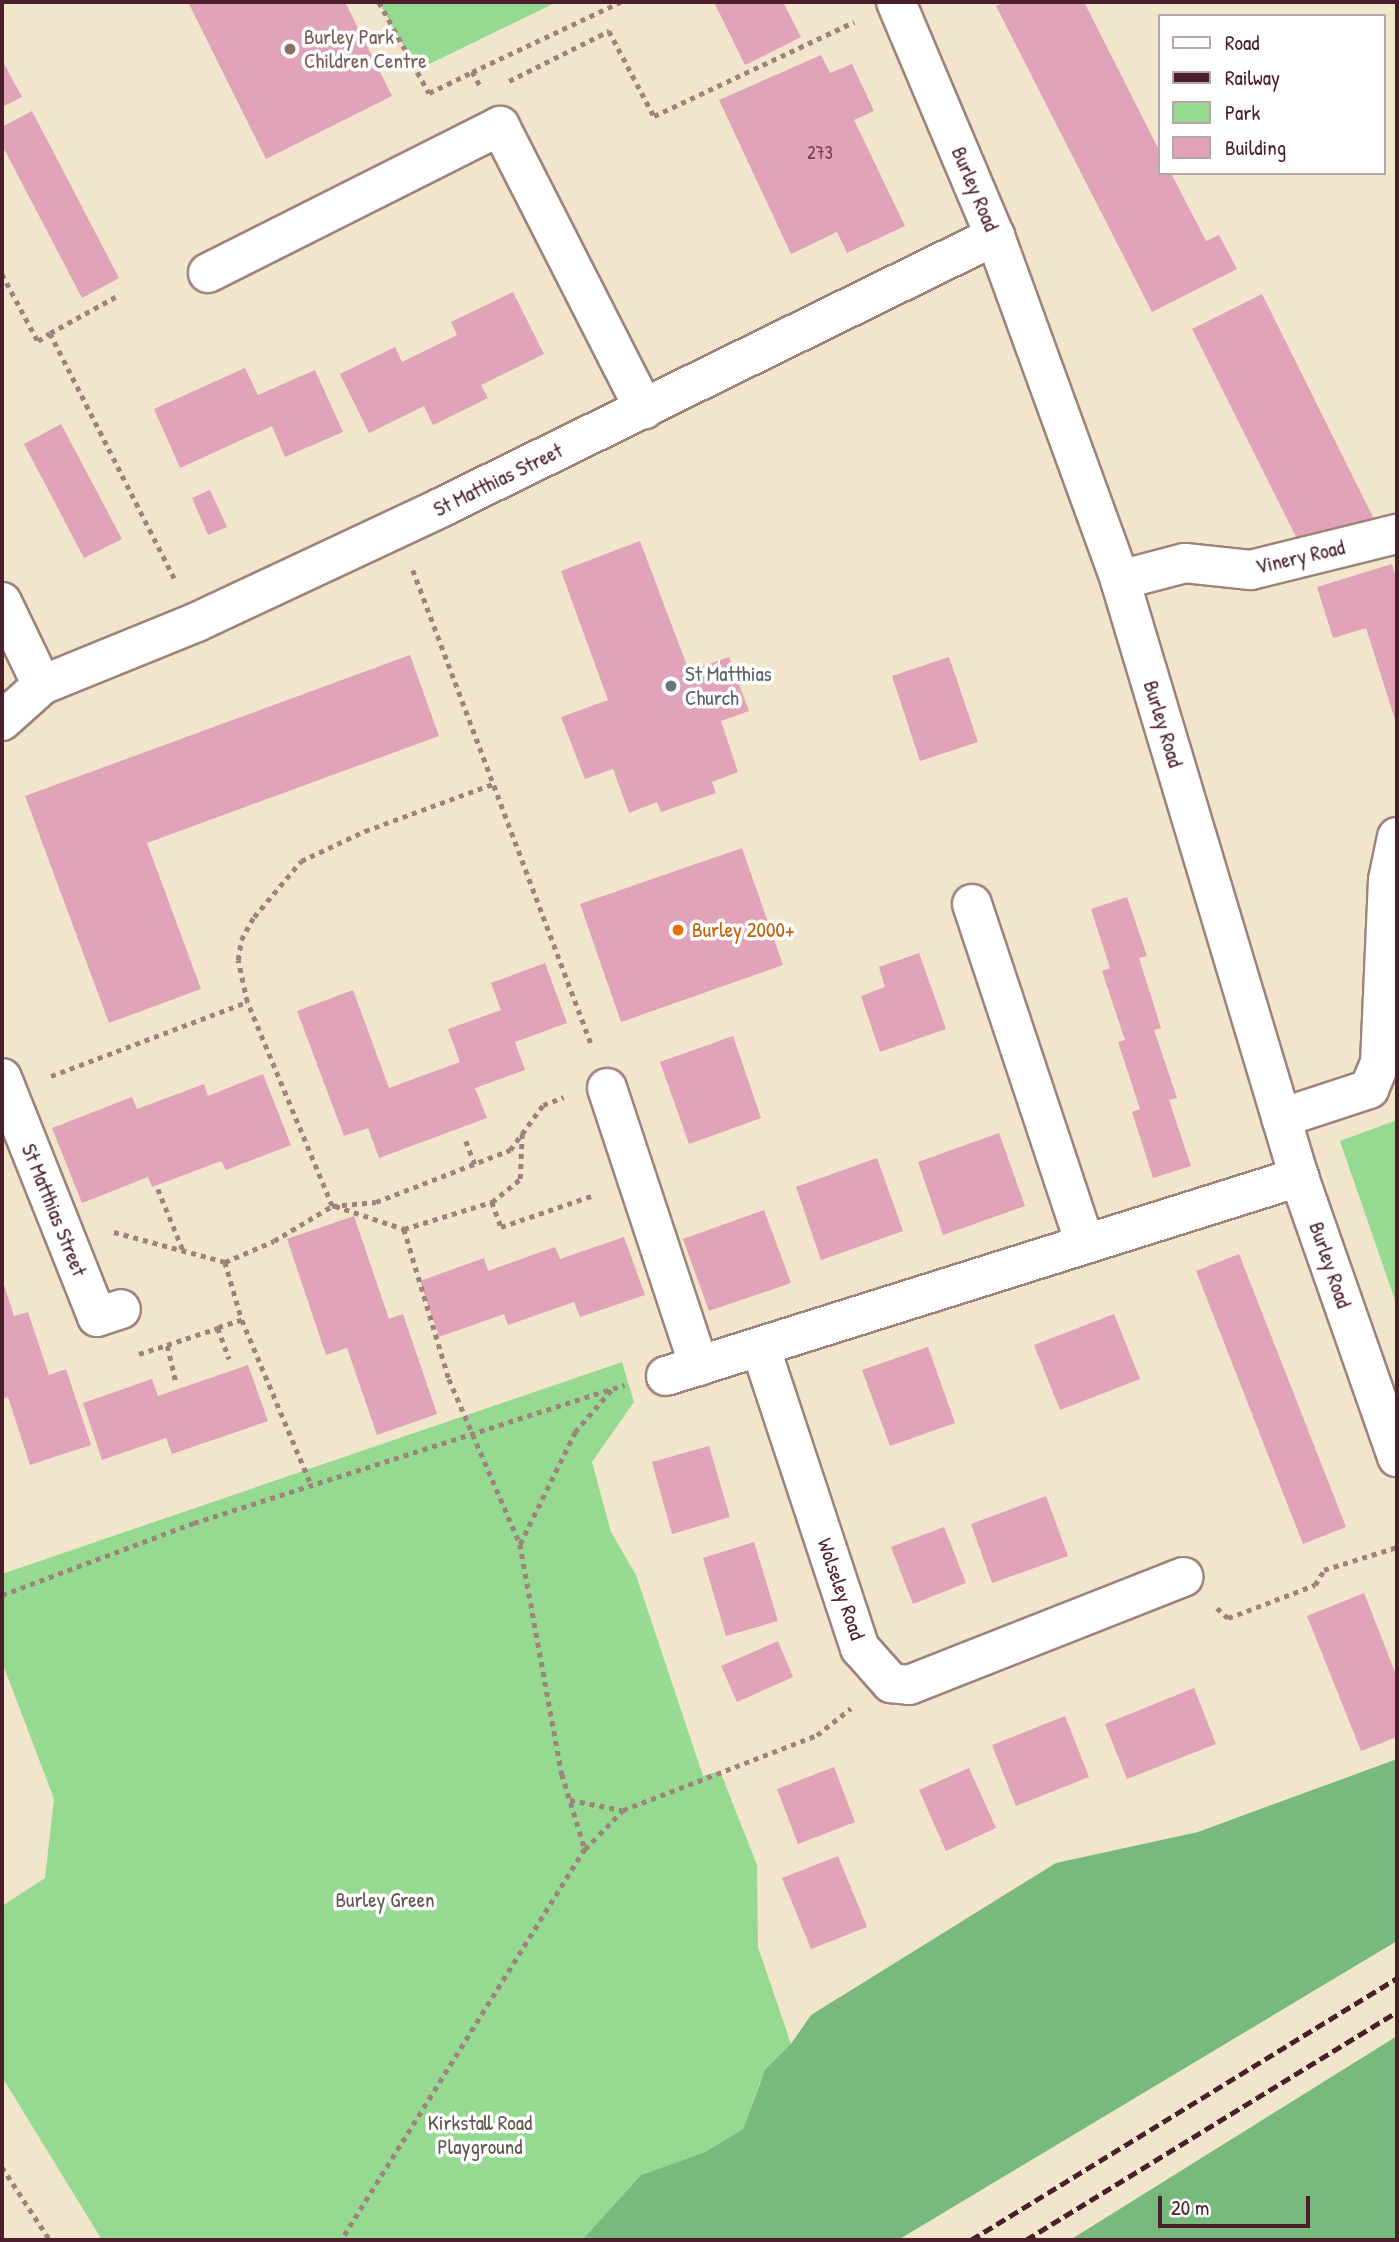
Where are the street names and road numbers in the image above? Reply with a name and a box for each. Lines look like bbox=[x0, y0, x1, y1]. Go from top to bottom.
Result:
street label: Burley Road bbox=[946, 143, 1004, 235]
street label: St Matthias Street bbox=[429, 438, 567, 522]
street label: Vinery Road bbox=[1253, 535, 1347, 579]
street label: Burley Road bbox=[1138, 678, 1188, 770]
street label: St Matthias Street bbox=[16, 1140, 92, 1280]
street label: Burley Road bbox=[1304, 1219, 1356, 1311]
street label: Wolseley Road bbox=[812, 1535, 870, 1643]

